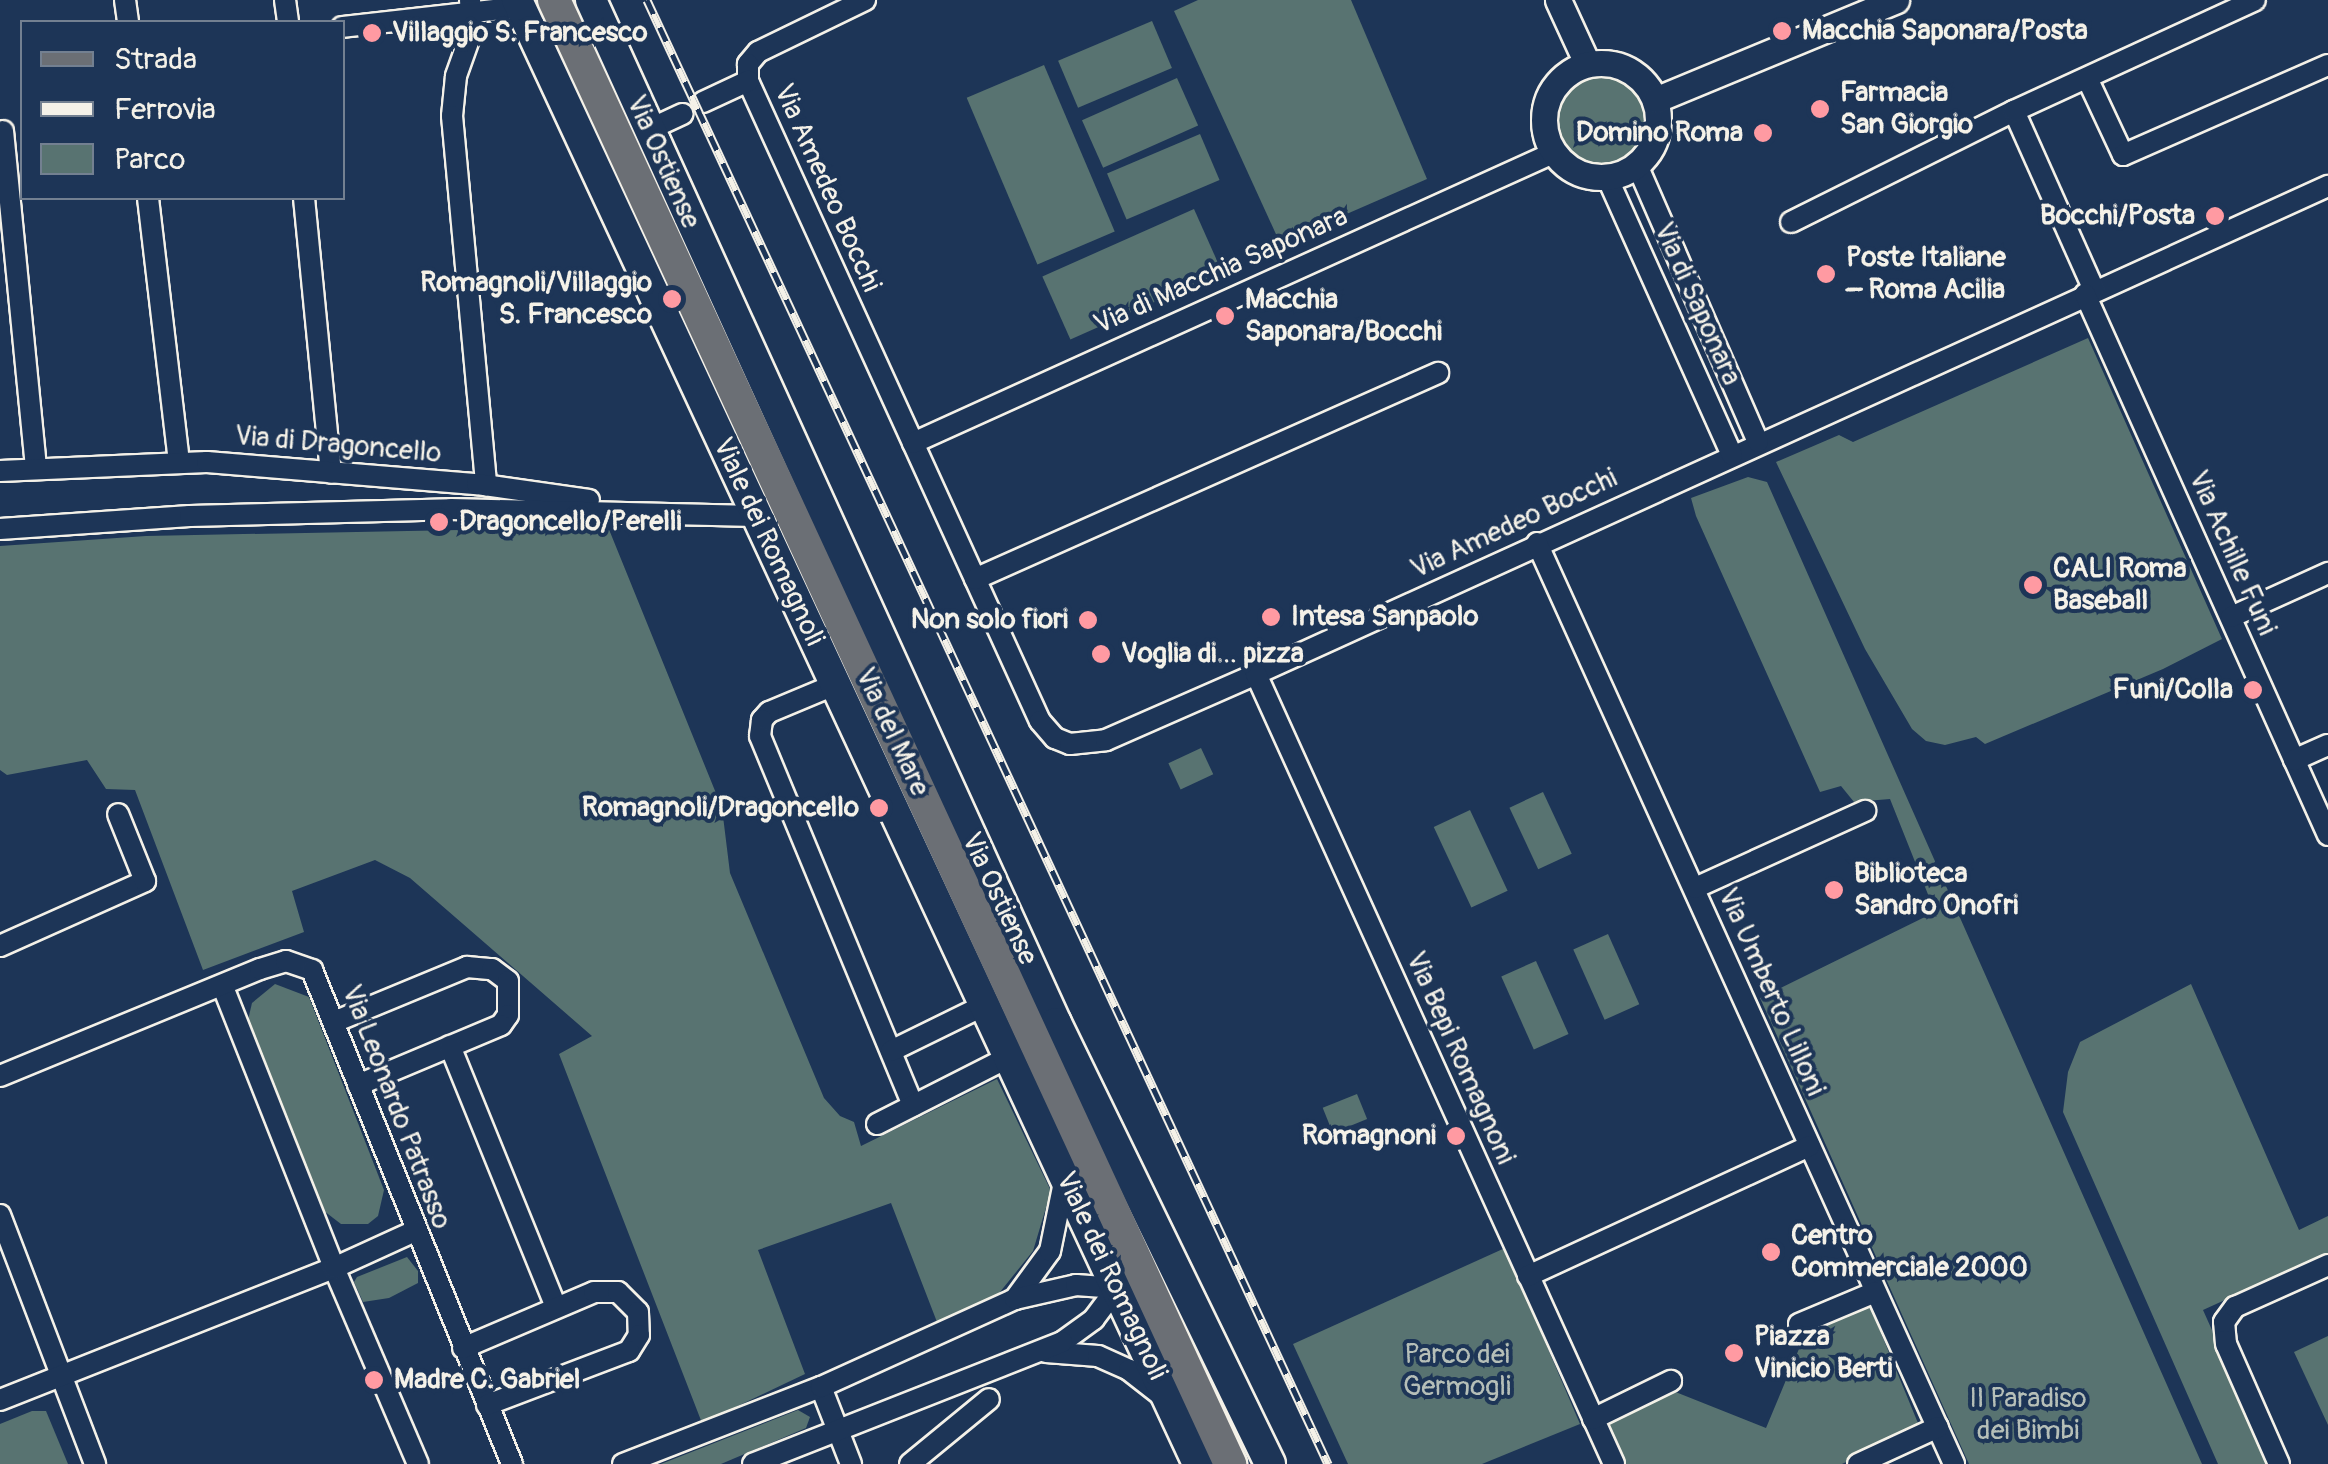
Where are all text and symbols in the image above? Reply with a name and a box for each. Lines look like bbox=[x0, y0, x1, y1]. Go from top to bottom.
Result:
place label: Macchia Saponara/Posta bbox=[1802, 14, 2088, 48]
place label: Villaggio S. Francesco bbox=[392, 16, 648, 50]
legend bbox=[20, 20, 345, 200]
marker: Macchia Saponara/Posta bbox=[1771, 20, 1793, 42]
marker: Villaggio S. Francesco bbox=[361, 22, 383, 44]
text: Strada bbox=[114, 41, 197, 78]
place label: Farmacia San Giorgio bbox=[1840, 76, 1973, 142]
street label: Via Amedeo Bocchi bbox=[766, 79, 888, 297]
street label: Via Ostiense bbox=[619, 90, 707, 234]
text: Ferrovia bbox=[114, 91, 216, 128]
marker: Farmacia San Giorgio bbox=[1809, 98, 1831, 120]
place label: Domino Roma bbox=[1576, 116, 1743, 150]
marker: Domino Roma bbox=[1752, 122, 1774, 144]
text: Parco bbox=[114, 141, 185, 178]
place label: Bocchi/Posta bbox=[2040, 199, 2195, 233]
street label: Via di Macchia Saponara bbox=[1089, 200, 1353, 342]
marker: Bocchi/Posta bbox=[2204, 205, 2226, 227]
street label: Via di Saponara bbox=[1646, 217, 1748, 391]
place label: Poste Italiane – Roma Acilia bbox=[1846, 241, 2006, 307]
marker: Poste Italiane – Roma Acilia bbox=[1815, 263, 1837, 285]
place label: Romagnoli/Villaggio S. Francesco bbox=[420, 266, 652, 332]
place label: Macchia Saponara/Bocchi bbox=[1245, 283, 1442, 349]
marker: Romagnoli/Villaggio S. Francesco bbox=[661, 288, 683, 310]
marker: Macchia Saponara/Bocchi bbox=[1214, 305, 1236, 327]
street label: Via di Dragoncello bbox=[233, 419, 443, 471]
street label: Viale dei Romagnoli bbox=[705, 433, 831, 651]
street label: Via Amedeo Bocchi bbox=[1405, 461, 1623, 587]
street label: Via Achille Funi bbox=[2181, 465, 2283, 641]
place label: Dragoncello/Perelli bbox=[459, 505, 682, 539]
marker: Dragoncello/Perelli bbox=[428, 511, 450, 533]
place label: CALI Roma Baseball bbox=[2053, 552, 2187, 618]
marker: CALI Roma Baseball bbox=[2022, 574, 2044, 596]
place label: Intesa Sanpaolo bbox=[1291, 600, 1478, 634]
place label: Non solo fiori bbox=[911, 603, 1068, 637]
marker: Intesa Sanpaolo bbox=[1260, 606, 1282, 628]
marker: Non solo fiori bbox=[1077, 609, 1099, 631]
place label: Voglia di… pizza bbox=[1121, 637, 1304, 671]
marker: Voglia di… pizza bbox=[1090, 643, 1112, 665]
street label: Via del Mare bbox=[848, 662, 936, 802]
place label: Funi/Colla bbox=[2113, 673, 2233, 707]
marker: Funi/Colla bbox=[2242, 679, 2264, 701]
place label: Romagnoli/Dragoncello bbox=[582, 791, 859, 825]
marker: Romagnoli/Dragoncello bbox=[868, 797, 890, 819]
street label: Via Ostiense bbox=[954, 827, 1044, 971]
place label: Biblioteca Sandro Onofri bbox=[1854, 857, 2018, 923]
marker: Biblioteca Sandro Onofri bbox=[1823, 879, 1845, 901]
street label: Via Umberto Lilloni bbox=[1710, 883, 1832, 1101]
street label: Via Bepi Romagnoni bbox=[1398, 946, 1522, 1170]
street label: Via Leonardo Patrasso bbox=[334, 980, 458, 1234]
place label: Romagnoni bbox=[1302, 1119, 1436, 1153]
marker: Romagnoni bbox=[1445, 1125, 1467, 1147]
street label: Viale dei Romagnoli bbox=[1048, 1167, 1174, 1385]
place label: Centro Commerciale 2000 bbox=[1791, 1219, 2028, 1285]
marker: Centro Commerciale 2000 bbox=[1760, 1241, 1782, 1263]
place label: Piazza Vinicio Berti bbox=[1754, 1320, 1893, 1386]
park label: Parco dei Germogli bbox=[1403, 1338, 1511, 1404]
marker: Piazza Vinicio Berti bbox=[1723, 1342, 1745, 1364]
place label: Madre C. Gabriel bbox=[394, 1363, 580, 1397]
marker: Madre C. Gabriel bbox=[363, 1369, 385, 1391]
park label: Il Paradiso dei Bimbi bbox=[1969, 1382, 2087, 1448]

